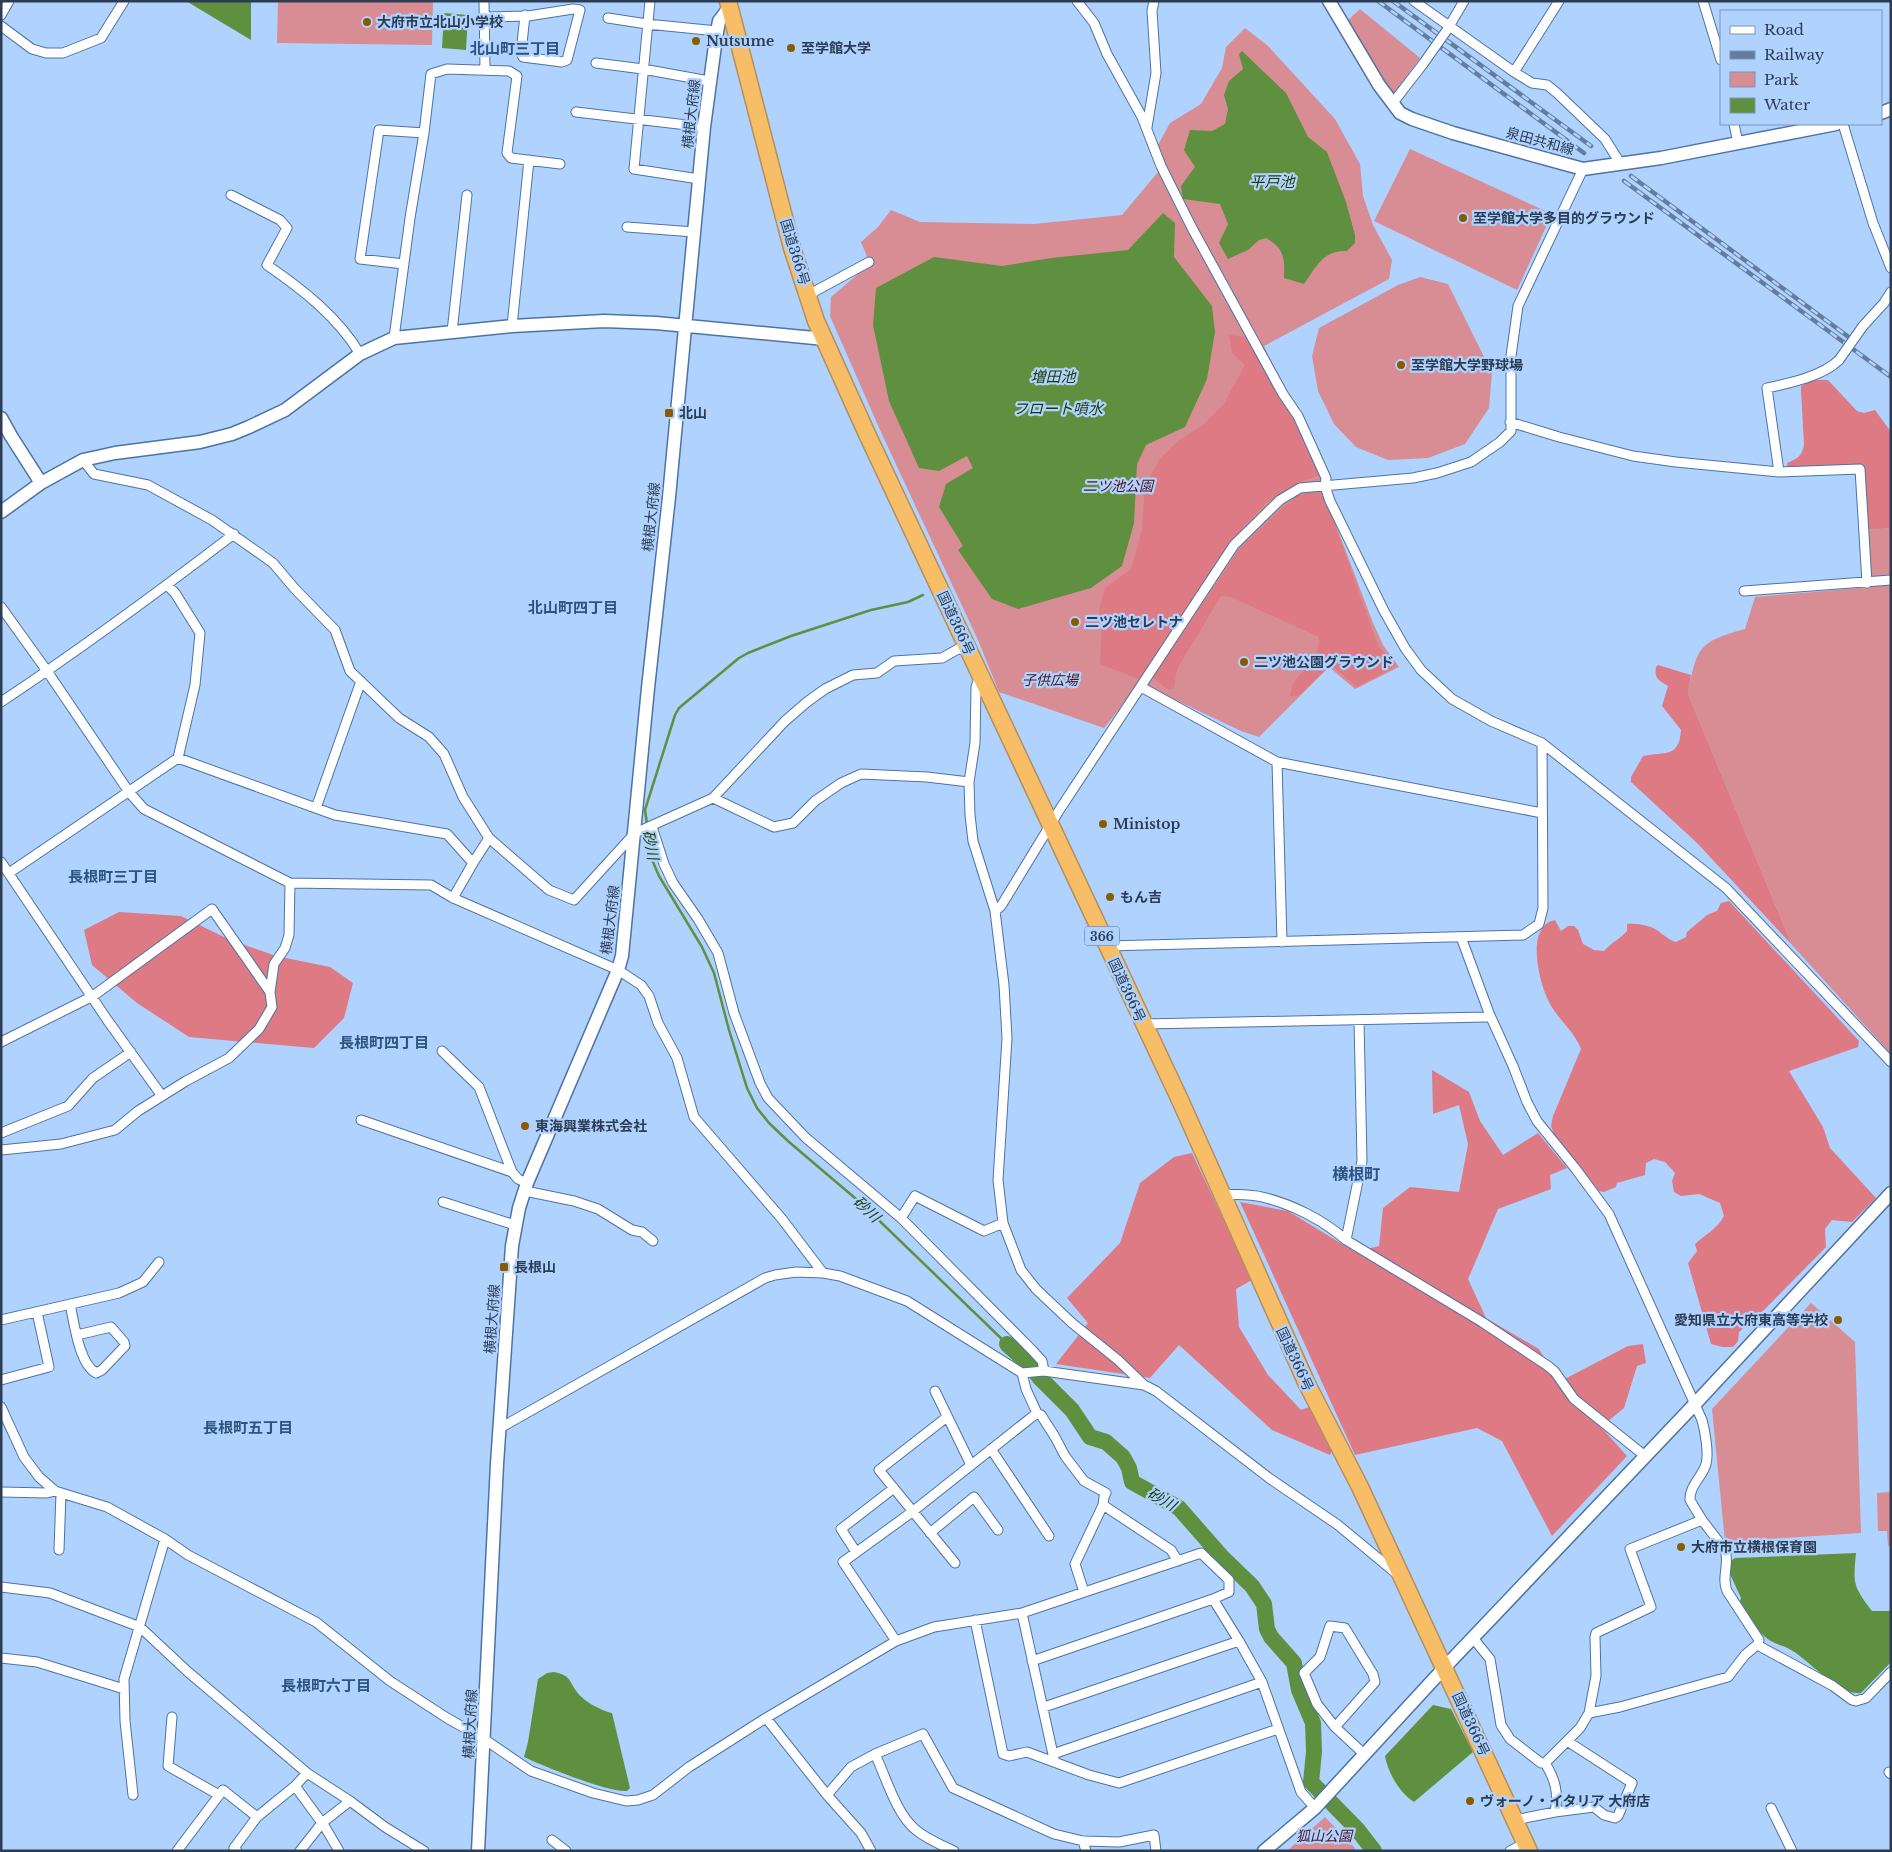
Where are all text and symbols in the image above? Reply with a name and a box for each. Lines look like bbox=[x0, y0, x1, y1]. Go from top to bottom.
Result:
legend bbox=[1720, 10, 1882, 125]
place label: 大府市立北山小学校 bbox=[377, 13, 503, 31]
marker: 大府市立北山小学校 bbox=[361, 16, 373, 28]
text: Road bbox=[1764, 20, 1804, 39]
place label: Nutsume bbox=[706, 32, 774, 50]
marker: Nutsume bbox=[690, 35, 702, 47]
district label: 北山町三丁目 bbox=[470, 39, 560, 58]
place label: 至学館大学 bbox=[801, 39, 871, 57]
marker: 至学館大学 bbox=[785, 42, 797, 54]
text: Railway bbox=[1764, 45, 1825, 64]
text: Park bbox=[1764, 70, 1800, 89]
street label: 横根大府線 bbox=[678, 78, 704, 150]
text: Water bbox=[1763, 95, 1811, 114]
street label: 泉田共和線 bbox=[1504, 123, 1576, 159]
water label: 平戸池 bbox=[1249, 172, 1296, 191]
place label: 至学館大学多目的グラウンド bbox=[1473, 209, 1655, 227]
marker: 至学館大学多目的グラウンド bbox=[1457, 212, 1469, 224]
street label: 国道366号 bbox=[776, 217, 814, 287]
place label: 至学館大学野球場 bbox=[1411, 356, 1523, 374]
marker: 至学館大学野球場 bbox=[1395, 359, 1407, 371]
water label: 増田池 bbox=[1030, 367, 1077, 386]
water label: フロート噴水 bbox=[1013, 399, 1105, 418]
place label: 北山 bbox=[679, 404, 707, 422]
marker: 北山 bbox=[663, 407, 675, 419]
park label: 二ツ池公園 bbox=[1083, 477, 1155, 495]
street label: 横根大府線 bbox=[638, 481, 664, 553]
street label: 国道366号 bbox=[933, 588, 979, 658]
district label: 北山町四丁目 bbox=[528, 598, 618, 617]
place label: 二ツ池セレトナ bbox=[1085, 613, 1183, 631]
marker: 二ツ池セレトナ bbox=[1069, 616, 1081, 628]
place label: 二ツ池公園グラウンド bbox=[1254, 653, 1394, 671]
marker: 二ツ池公園グラウンド bbox=[1238, 656, 1250, 668]
park label: 子供広場 bbox=[1022, 671, 1080, 689]
place label: Ministop bbox=[1113, 815, 1180, 833]
marker: Ministop bbox=[1097, 818, 1109, 830]
water label: 砂川 bbox=[639, 828, 664, 863]
district label: 長根町三丁目 bbox=[68, 867, 158, 886]
street label: 横根大府線 bbox=[597, 884, 623, 956]
place label: もん吉 bbox=[1120, 888, 1162, 906]
marker: もん吉 bbox=[1104, 891, 1116, 903]
road number: 366 bbox=[1084, 926, 1120, 946]
street label: 国道366号 bbox=[1104, 955, 1150, 1025]
district label: 長根町四丁目 bbox=[339, 1033, 429, 1052]
place label: 東海興業株式会社 bbox=[535, 1117, 647, 1135]
marker: 東海興業株式会社 bbox=[519, 1120, 531, 1132]
district label: 横根町 bbox=[1332, 1164, 1380, 1184]
water label: 砂川 bbox=[850, 1192, 886, 1228]
place label: 長根山 bbox=[514, 1258, 556, 1276]
marker: 長根山 bbox=[498, 1261, 510, 1273]
street label: 横根大府線 bbox=[481, 1283, 503, 1355]
place label: 愛知県立大府東高等学校 bbox=[1674, 1311, 1828, 1329]
marker: 愛知県立大府東高等学校 bbox=[1832, 1314, 1844, 1326]
street label: 国道366号 bbox=[1272, 1324, 1318, 1394]
district label: 長根町五丁目 bbox=[203, 1418, 293, 1437]
water label: 砂川 bbox=[1144, 1483, 1181, 1516]
place label: 大府市立横根保育園 bbox=[1691, 1538, 1817, 1556]
marker: 大府市立横根保育園 bbox=[1675, 1541, 1687, 1553]
district label: 長根町六丁目 bbox=[281, 1676, 371, 1695]
street label: 横根大府線 bbox=[459, 1689, 481, 1759]
street label: 国道366号 bbox=[1448, 1689, 1494, 1759]
place label: ヴォーノ・イタリア 大府店 bbox=[1480, 1792, 1650, 1810]
marker: ヴォーノ・イタリア 大府店 bbox=[1464, 1795, 1476, 1807]
park label: 狐山公園 bbox=[1296, 1827, 1354, 1845]

